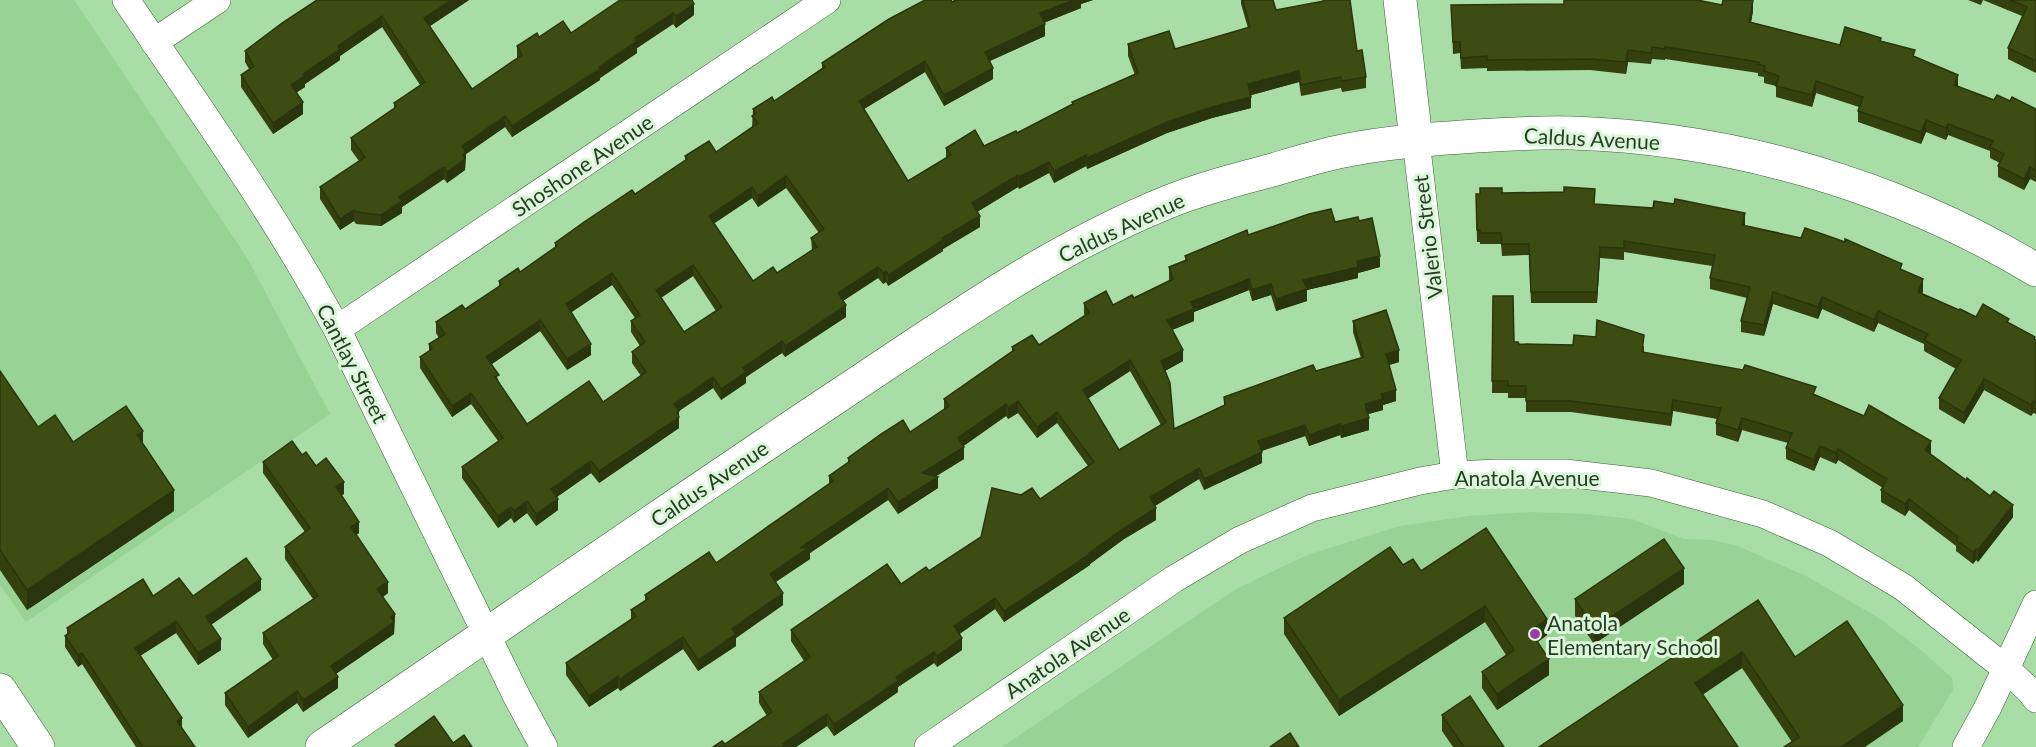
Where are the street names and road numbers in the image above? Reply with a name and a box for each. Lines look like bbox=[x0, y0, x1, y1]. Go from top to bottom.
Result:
street label: Shoshone Avenue bbox=[507, 109, 657, 221]
street label: Caldus Avenue bbox=[1523, 122, 1661, 154]
street label: Valerio Street bbox=[1407, 173, 1447, 300]
street label: Caldus Avenue bbox=[1054, 187, 1188, 267]
street label: Cantlay Street bbox=[312, 300, 394, 427]
street label: Caldus Avenue bbox=[646, 435, 772, 531]
street label: Anatola Avenue bbox=[1454, 465, 1600, 490]
street label: Anatola Avenue bbox=[1000, 601, 1134, 703]

